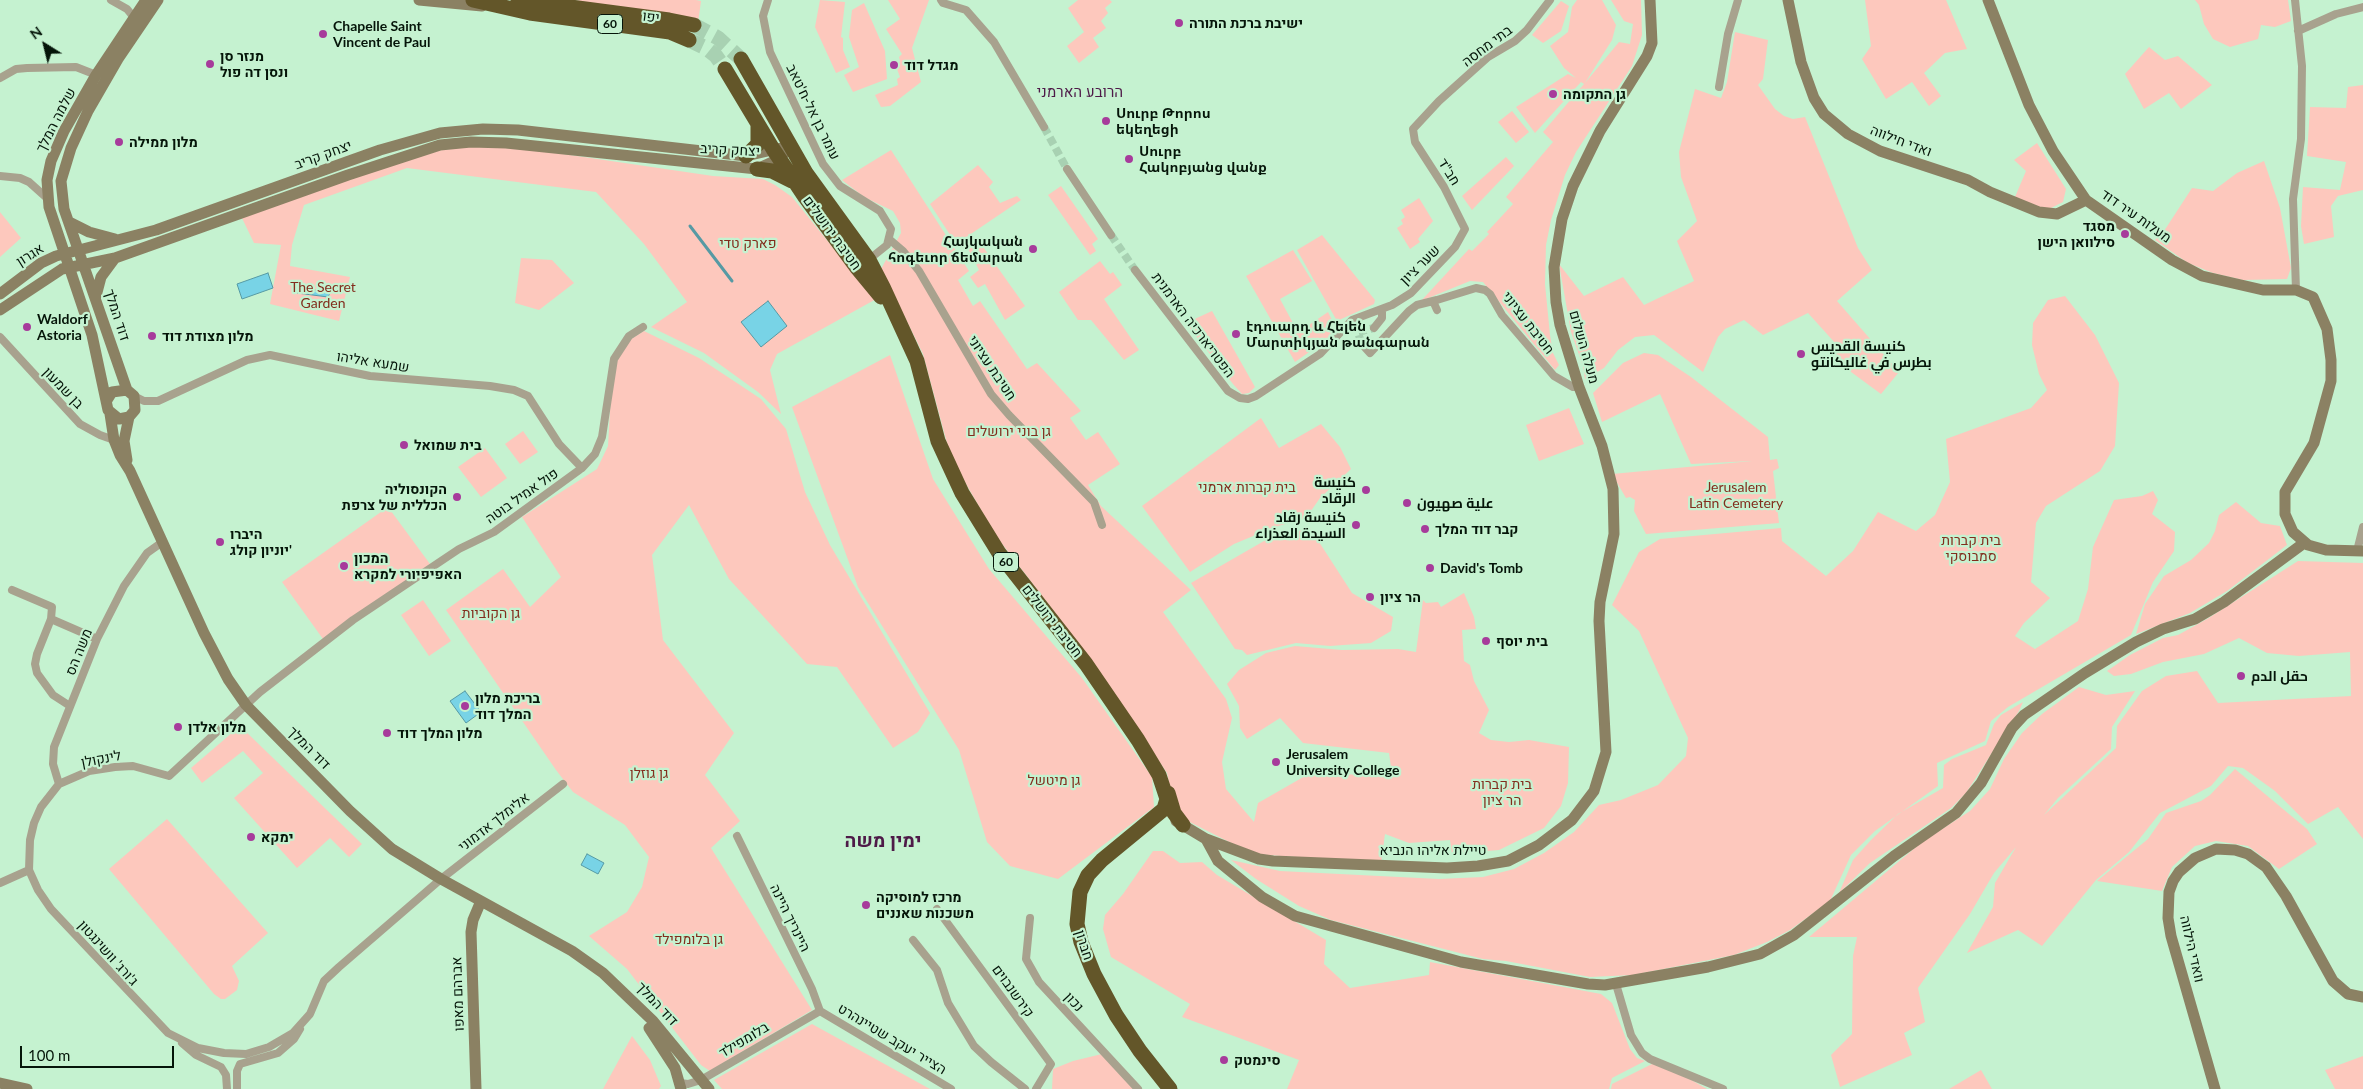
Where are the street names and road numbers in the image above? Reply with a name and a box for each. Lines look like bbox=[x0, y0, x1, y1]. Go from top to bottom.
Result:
street label: יפו bbox=[641, 8, 661, 26]
road number: 60 bbox=[598, 14, 622, 34]
street label: בתי מחסה bbox=[1459, 22, 1515, 70]
street label: עומר בן אל-ח'טאב bbox=[783, 61, 843, 163]
street label: שלמה המלך bbox=[33, 85, 79, 155]
street label: ואדי חילווה bbox=[1868, 122, 1934, 160]
street label: יצחק קריב bbox=[292, 137, 354, 173]
street label: יצחק קריב bbox=[700, 140, 760, 160]
street label: חב"ד bbox=[1434, 156, 1464, 188]
street label: מעלות עיר דוד bbox=[2098, 186, 2174, 246]
street label: חטיבת ירושלים bbox=[799, 193, 865, 273]
street label: אגרון bbox=[13, 240, 47, 270]
street label: שער ציון bbox=[1396, 241, 1444, 289]
street label: הפטריארכיה הארמנית bbox=[1148, 269, 1238, 381]
street label: דוד המלך bbox=[101, 287, 133, 343]
street label: חטיבת עציוני bbox=[1498, 288, 1558, 358]
street label: מעלה השלום bbox=[1566, 308, 1602, 386]
street label: חטיבת עציוני bbox=[964, 332, 1020, 404]
street label: שמעא אליהו bbox=[335, 348, 411, 376]
street label: בן שמעון bbox=[39, 364, 87, 412]
street label: פול אמיל בוטה bbox=[482, 465, 562, 527]
road number: 60 bbox=[994, 552, 1018, 572]
street label: חטיבת ירושלים bbox=[1018, 581, 1086, 661]
street label: משה הס bbox=[62, 626, 96, 678]
street label: דוד המלך bbox=[284, 723, 334, 773]
street label: לינקולן bbox=[80, 747, 122, 771]
street label: אלימלך אדמוני bbox=[455, 789, 533, 855]
street label: טיילת אליהו הנביא bbox=[1380, 842, 1486, 858]
street label: היינריך היינה bbox=[766, 881, 814, 955]
street label: וואדי הילווה bbox=[2176, 914, 2208, 984]
street label: ג'ורג' וושינגטון bbox=[74, 917, 142, 989]
street label: חברון bbox=[1071, 928, 1097, 962]
street label: אברהם מאפו bbox=[448, 956, 468, 1032]
street label: קירשנבוים bbox=[988, 962, 1038, 1020]
street label: דוד המלך bbox=[633, 979, 681, 1029]
street label: נכון bbox=[1061, 989, 1087, 1015]
street label: הצייר יעקב שטיינהרט bbox=[835, 1000, 949, 1078]
street label: בלומפילד bbox=[716, 1019, 772, 1061]

